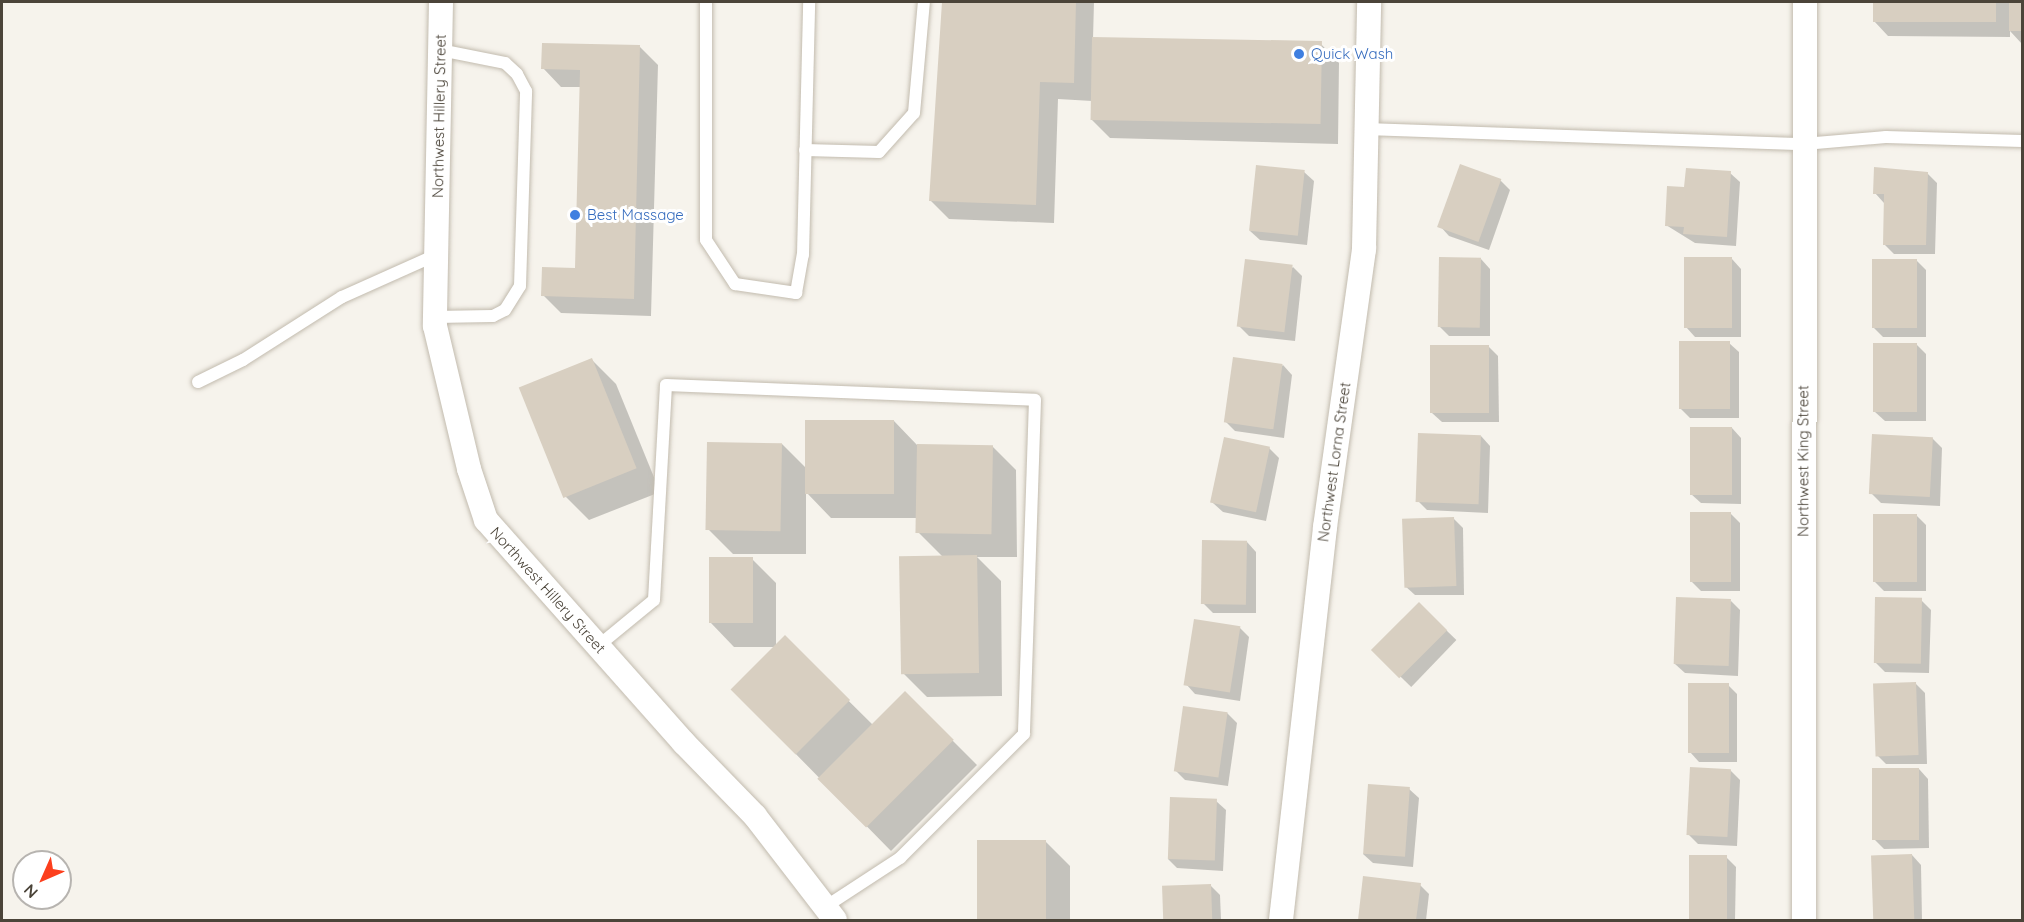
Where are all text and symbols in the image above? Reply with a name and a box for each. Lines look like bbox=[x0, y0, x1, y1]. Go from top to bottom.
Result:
street label: Northwest Hillery Street bbox=[429, 34, 449, 198]
place label: Quick Wash bbox=[1311, 45, 1393, 63]
marker: Quick Wash bbox=[1292, 47, 1306, 61]
place label: Best Massage bbox=[587, 206, 684, 224]
marker: Best Massage bbox=[568, 208, 582, 222]
street label: Northwest Lorna Street bbox=[1314, 381, 1354, 543]
street label: Northwest King Street bbox=[1794, 385, 1812, 537]
street label: Northwest Hillery Street bbox=[486, 523, 610, 657]
north arrow bbox=[12, 850, 72, 910]
text: N bbox=[19, 880, 42, 903]

